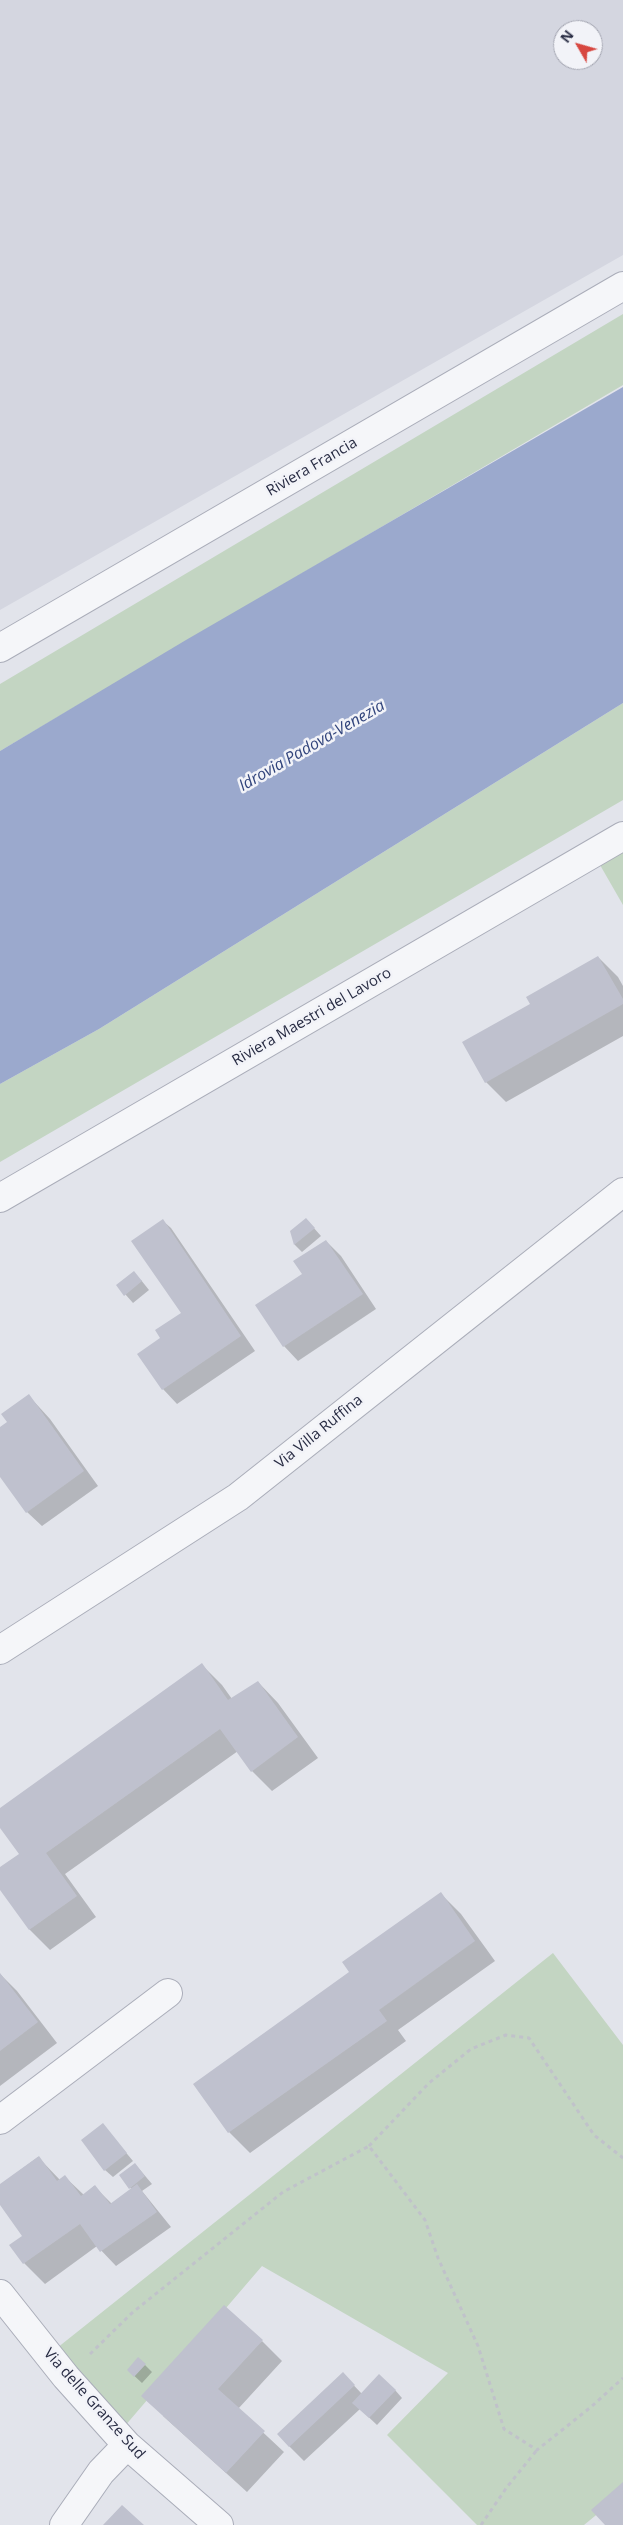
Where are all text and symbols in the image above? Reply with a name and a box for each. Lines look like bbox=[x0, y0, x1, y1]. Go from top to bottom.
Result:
north arrow bbox=[553, 20, 603, 70]
text: N bbox=[556, 26, 578, 46]
street label: Riviera Francia bbox=[263, 434, 361, 500]
water label: Idrovia Padova-Venezia bbox=[236, 696, 388, 796]
street label: Riviera Maestri del Lavoro bbox=[229, 964, 395, 1070]
street label: Via Villa Ruffina bbox=[272, 1391, 366, 1473]
street label: Via delle Granze Sud bbox=[39, 2345, 149, 2463]

